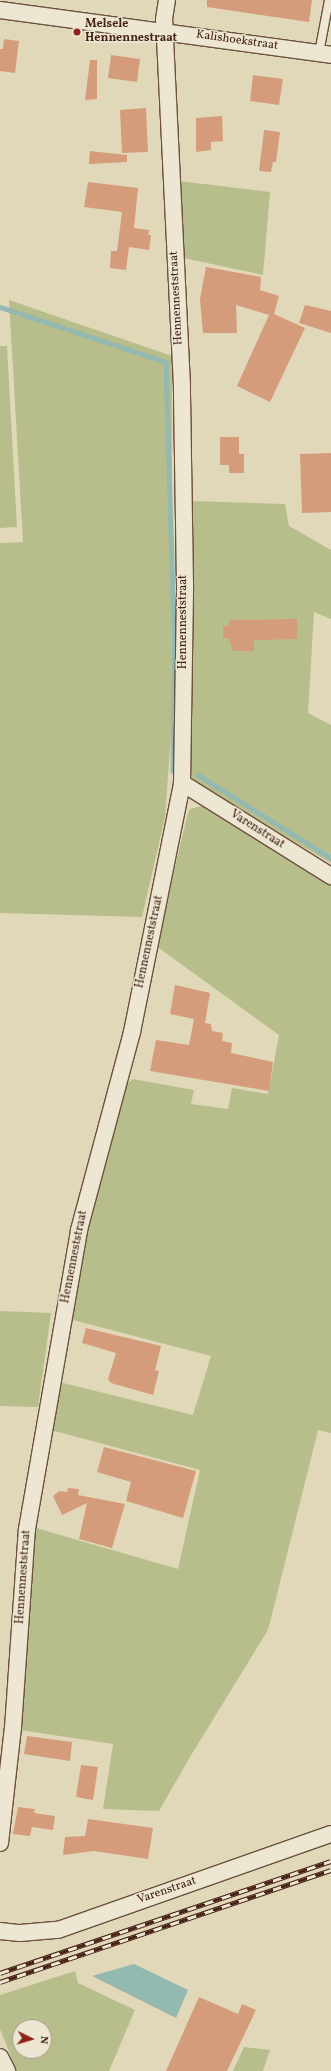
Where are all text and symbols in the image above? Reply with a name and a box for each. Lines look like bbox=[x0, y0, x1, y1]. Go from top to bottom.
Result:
place label: Melsele Hennennestraat bbox=[85, 18, 177, 46]
marker: Melsele Hennennestraat bbox=[72, 27, 82, 37]
street label: Kalishoekstraat bbox=[195, 28, 279, 54]
street label: Hennenneststraat bbox=[167, 250, 187, 346]
street label: Hennenneststraat bbox=[177, 575, 191, 669]
street label: Varenstraat bbox=[227, 808, 287, 852]
street label: Hennenneststraat bbox=[133, 894, 167, 990]
street label: Hennenneststraat bbox=[59, 1209, 91, 1305]
street label: Hennenneststraat bbox=[14, 1529, 34, 1625]
street label: Varenstraat bbox=[136, 1874, 198, 1908]
north arrow bbox=[12, 2019, 52, 2059]
text: N bbox=[36, 2035, 51, 2045]

